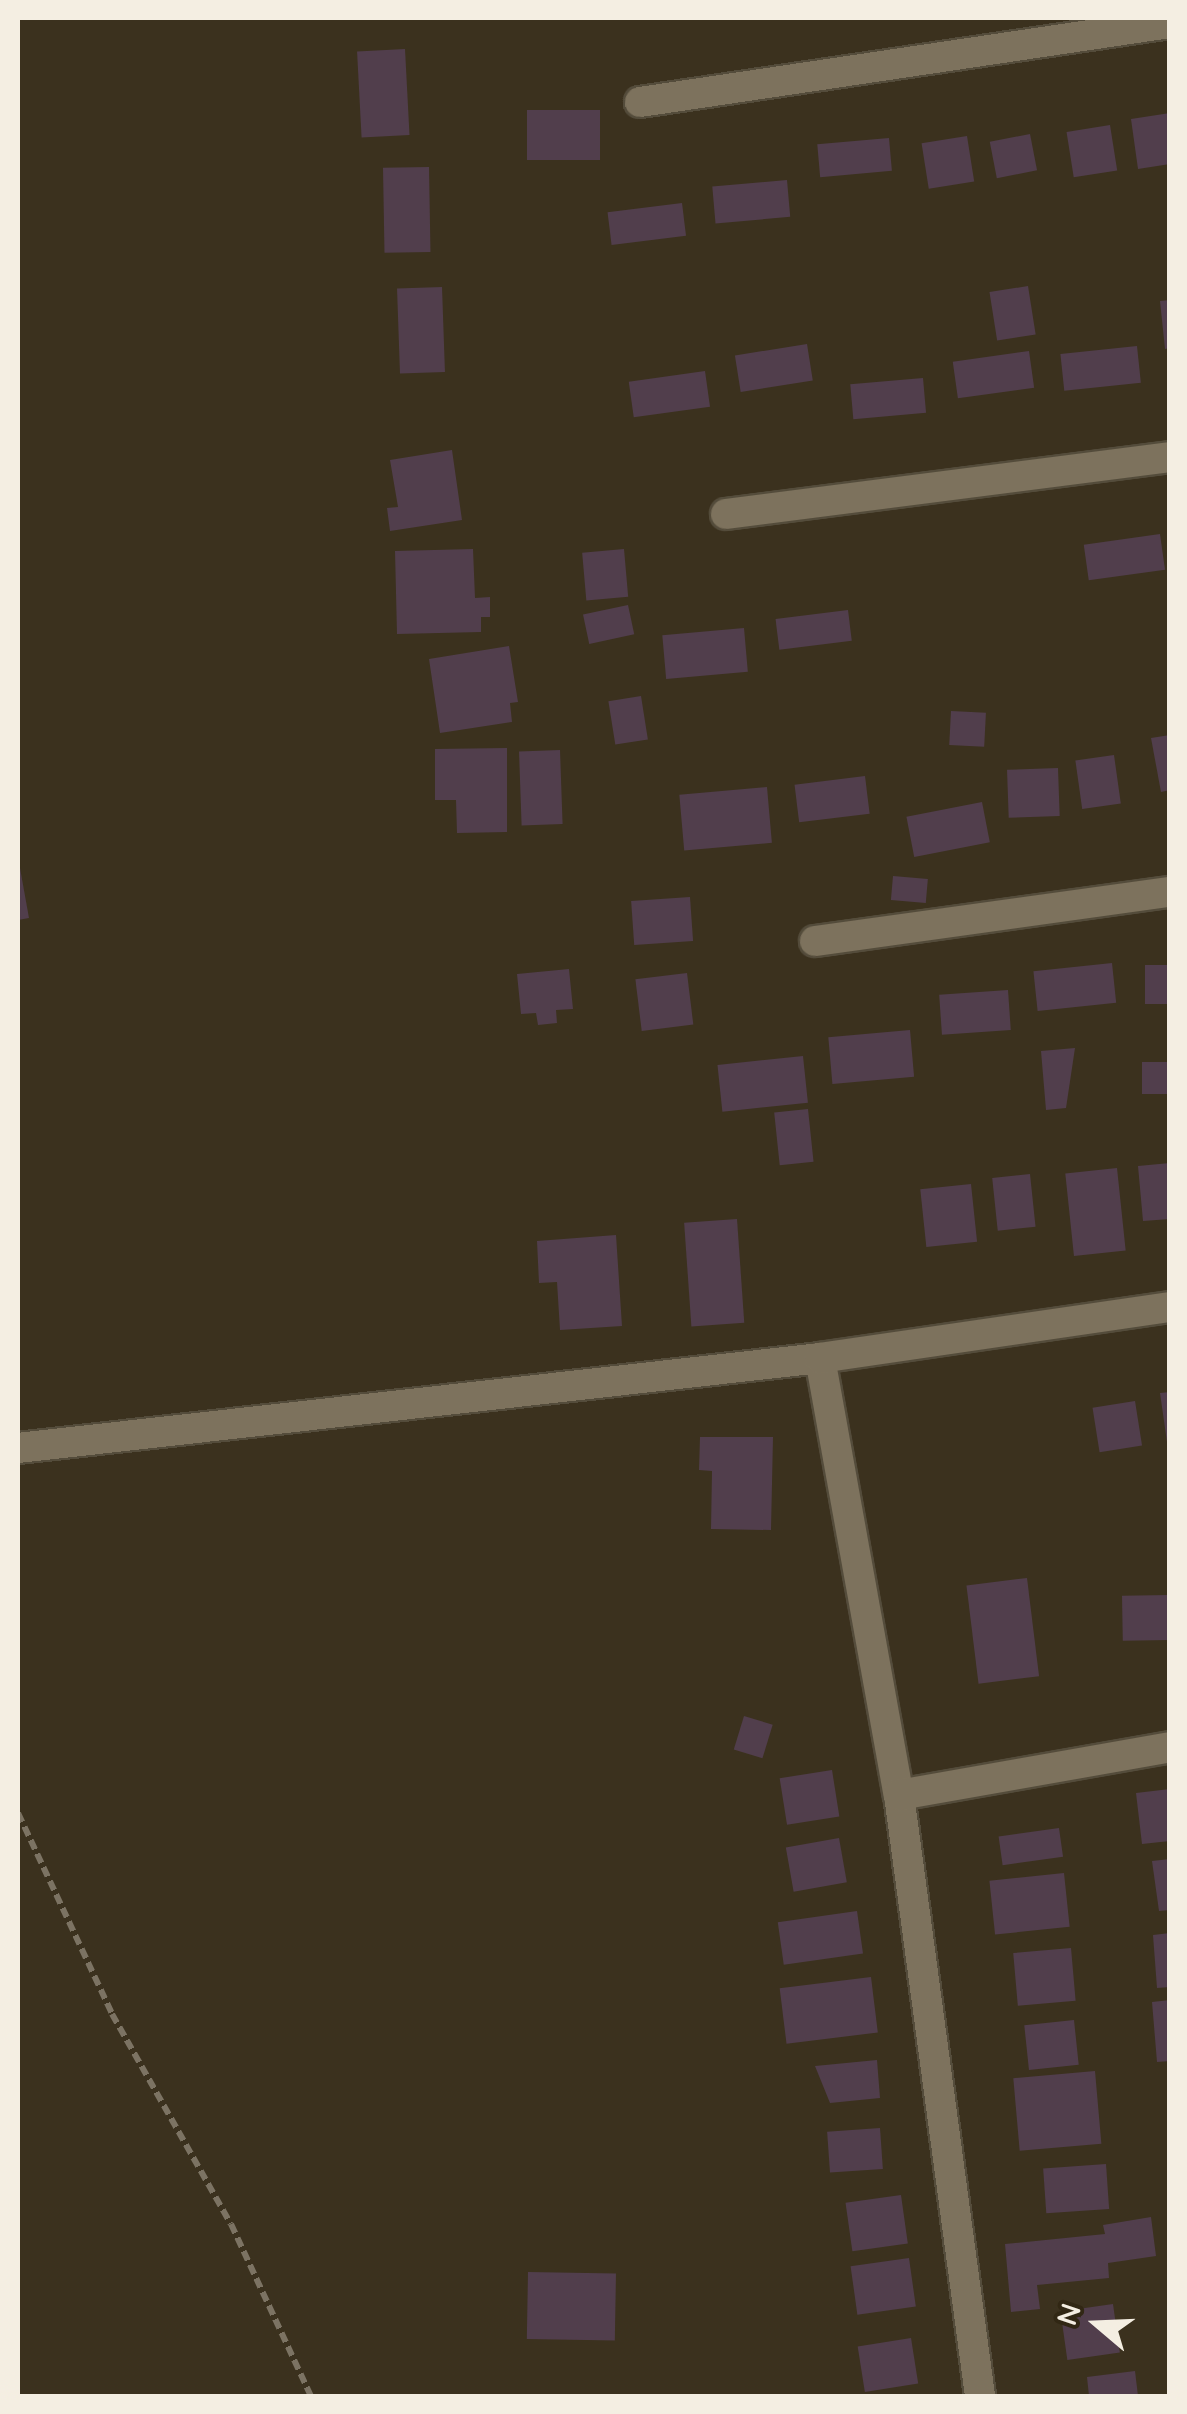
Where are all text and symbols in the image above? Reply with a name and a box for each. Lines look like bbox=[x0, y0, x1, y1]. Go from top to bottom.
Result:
north arrow bbox=[1047, 2274, 1147, 2374]
text: N bbox=[1048, 2299, 1088, 2330]

